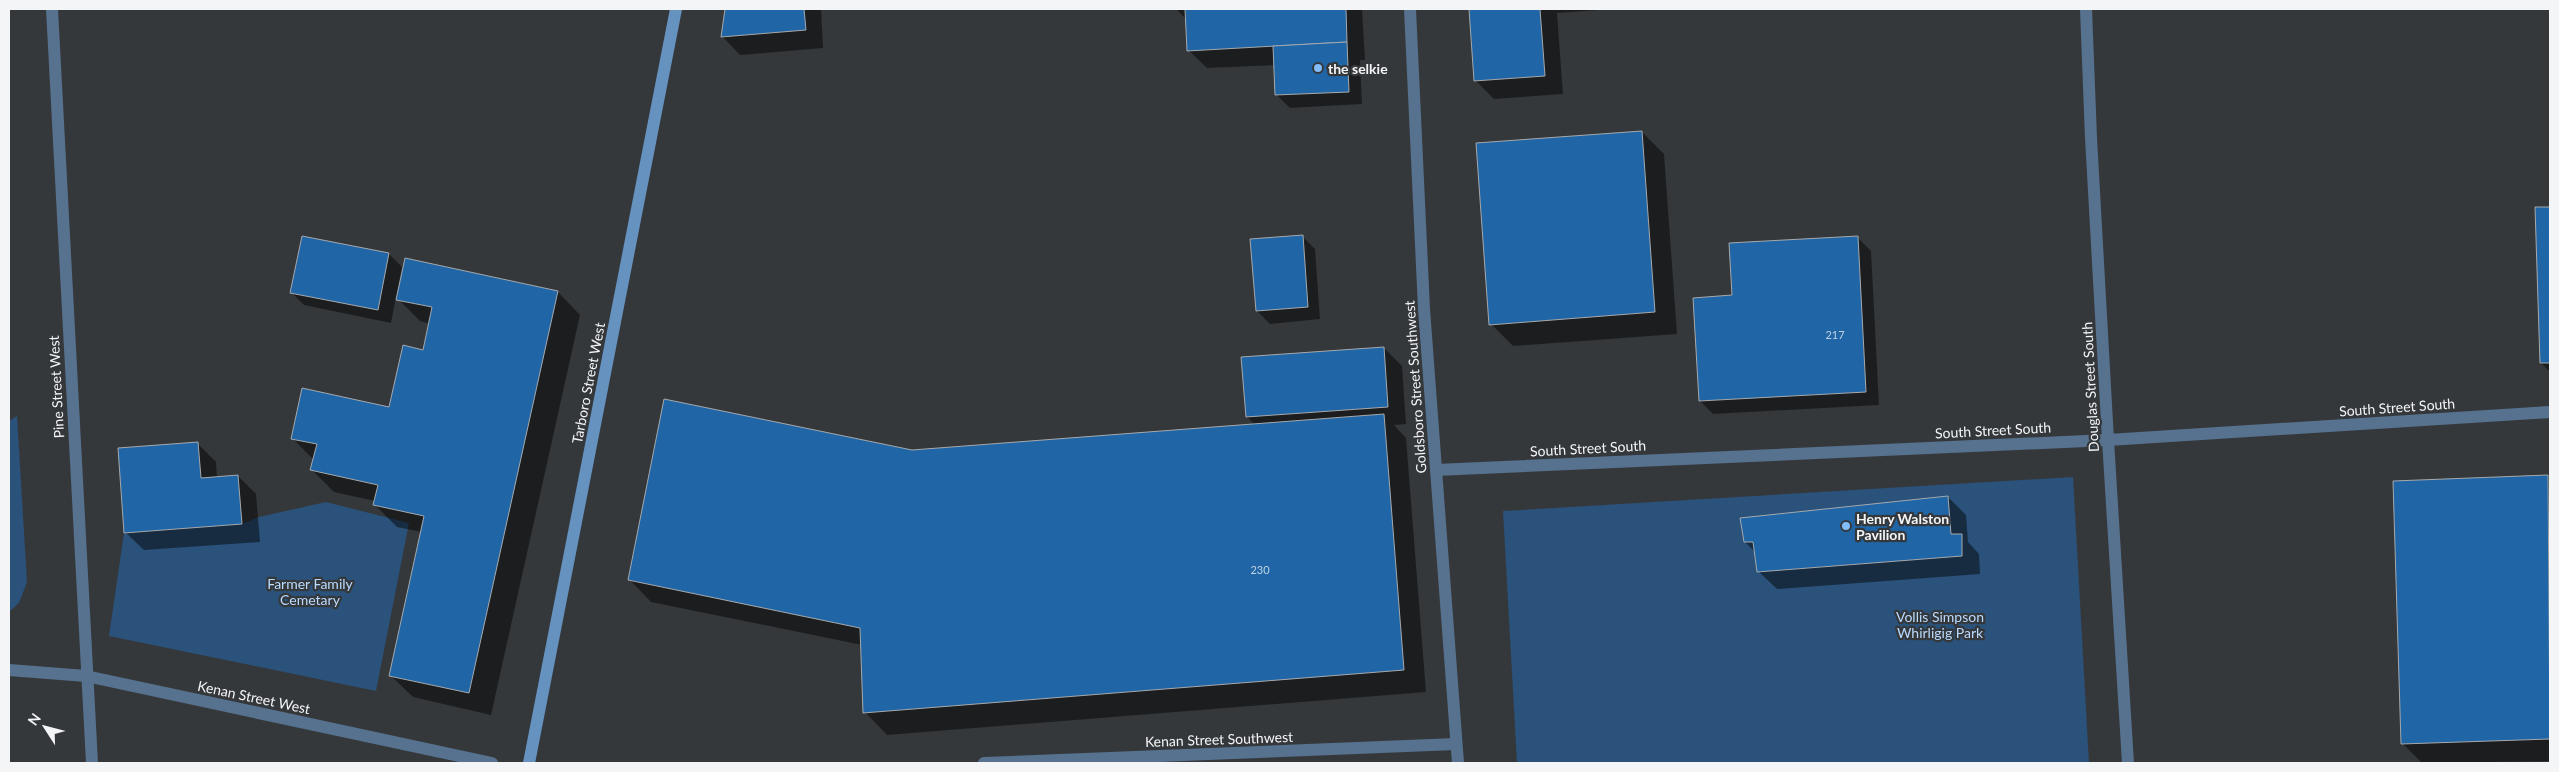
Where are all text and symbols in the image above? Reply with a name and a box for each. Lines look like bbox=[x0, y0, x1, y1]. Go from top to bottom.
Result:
place label: the selkie bbox=[1328, 60, 1388, 77]
marker: the selkie bbox=[1312, 62, 1324, 74]
street label: Goldsboro Street Southwest bbox=[1400, 300, 1430, 474]
street label: Tarboro Street West bbox=[568, 321, 608, 445]
street label: Douglas Street South bbox=[2078, 322, 2102, 452]
house number: 217 bbox=[1825, 328, 1845, 341]
street label: Pine Street West bbox=[45, 335, 67, 439]
street label: South Street South bbox=[2338, 394, 2456, 420]
street label: South Street South bbox=[1934, 418, 2052, 442]
street label: South Street South bbox=[1529, 436, 1647, 460]
place label: Henry Walston Pavilion bbox=[1856, 510, 1949, 543]
marker: Henry Walston Pavilion bbox=[1840, 520, 1852, 532]
house number: 230 bbox=[1250, 563, 1270, 576]
park label: Farmer Family Cemetary bbox=[267, 575, 354, 608]
park label: Vollis Simpson Whirligig Park bbox=[1896, 608, 1984, 641]
street label: Kenan Street West bbox=[196, 677, 312, 717]
north arrow bbox=[20, 702, 70, 752]
text: N bbox=[24, 710, 44, 728]
street label: Kenan Street Southwest bbox=[1145, 728, 1293, 750]

